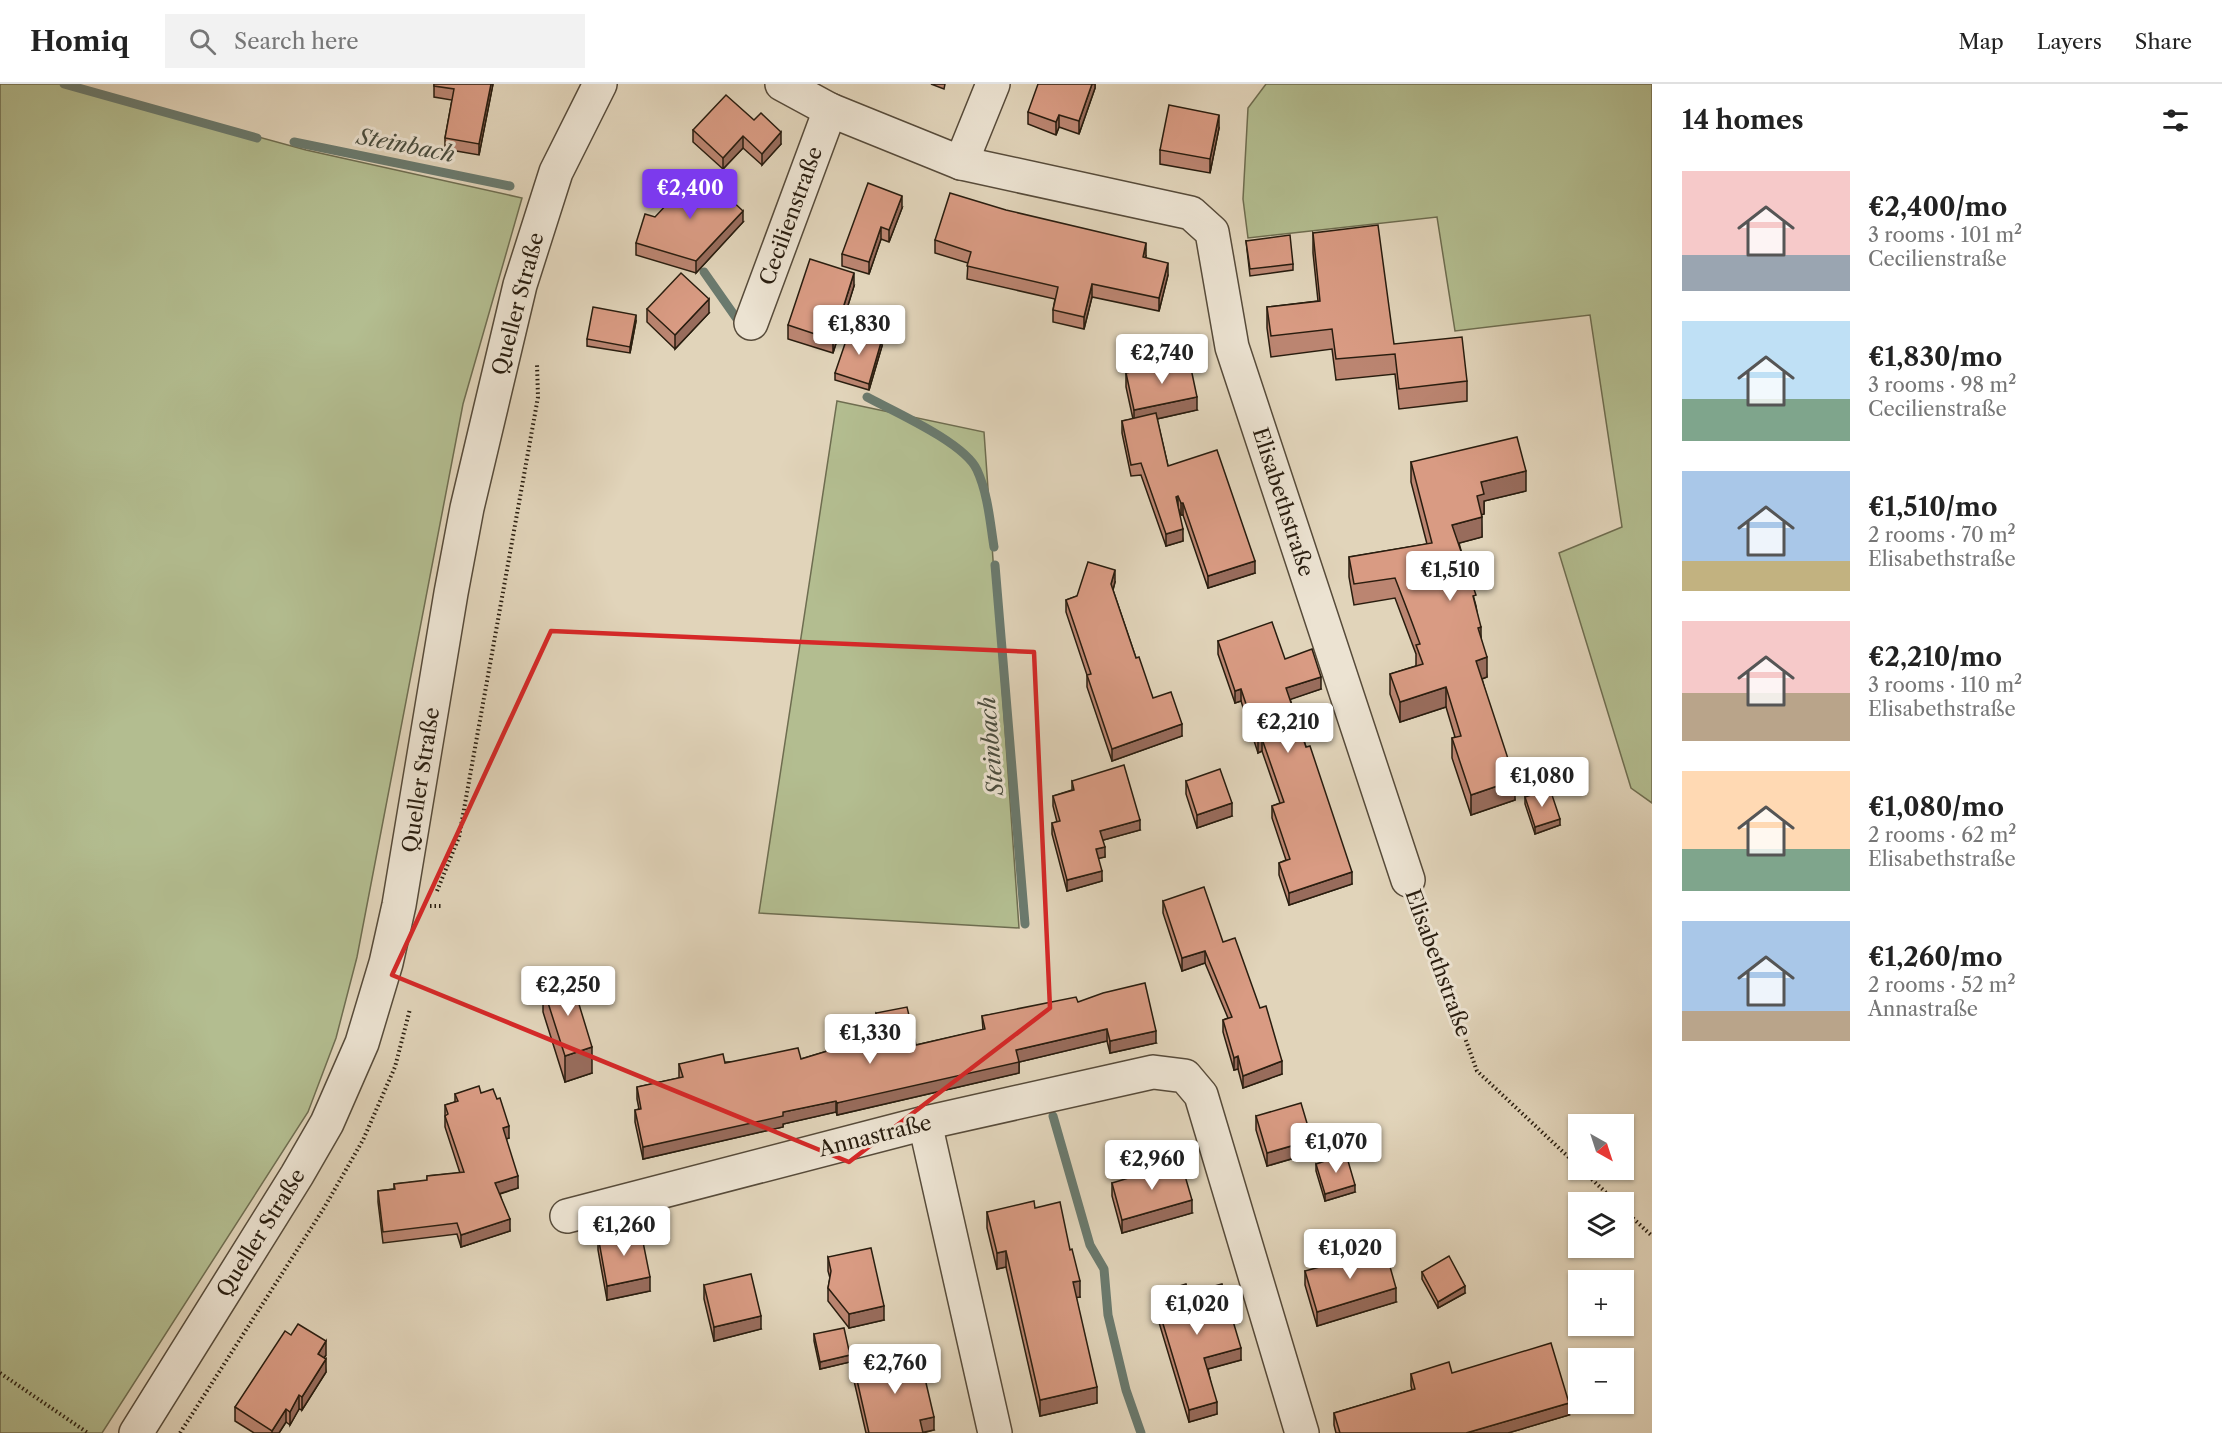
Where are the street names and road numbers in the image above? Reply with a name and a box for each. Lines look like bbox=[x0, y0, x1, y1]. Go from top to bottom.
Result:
street label: Cecilienstraße bbox=[754, 143, 827, 288]
street label: Queller Straße bbox=[486, 230, 549, 378]
street label: Elisabethstraße bbox=[1248, 424, 1319, 579]
street label: Queller Straße bbox=[397, 706, 444, 854]
street label: Elisabethstraße bbox=[1400, 886, 1477, 1040]
street label: Annastraße bbox=[815, 1109, 934, 1162]
street label: Queller Straße bbox=[211, 1164, 310, 1302]

